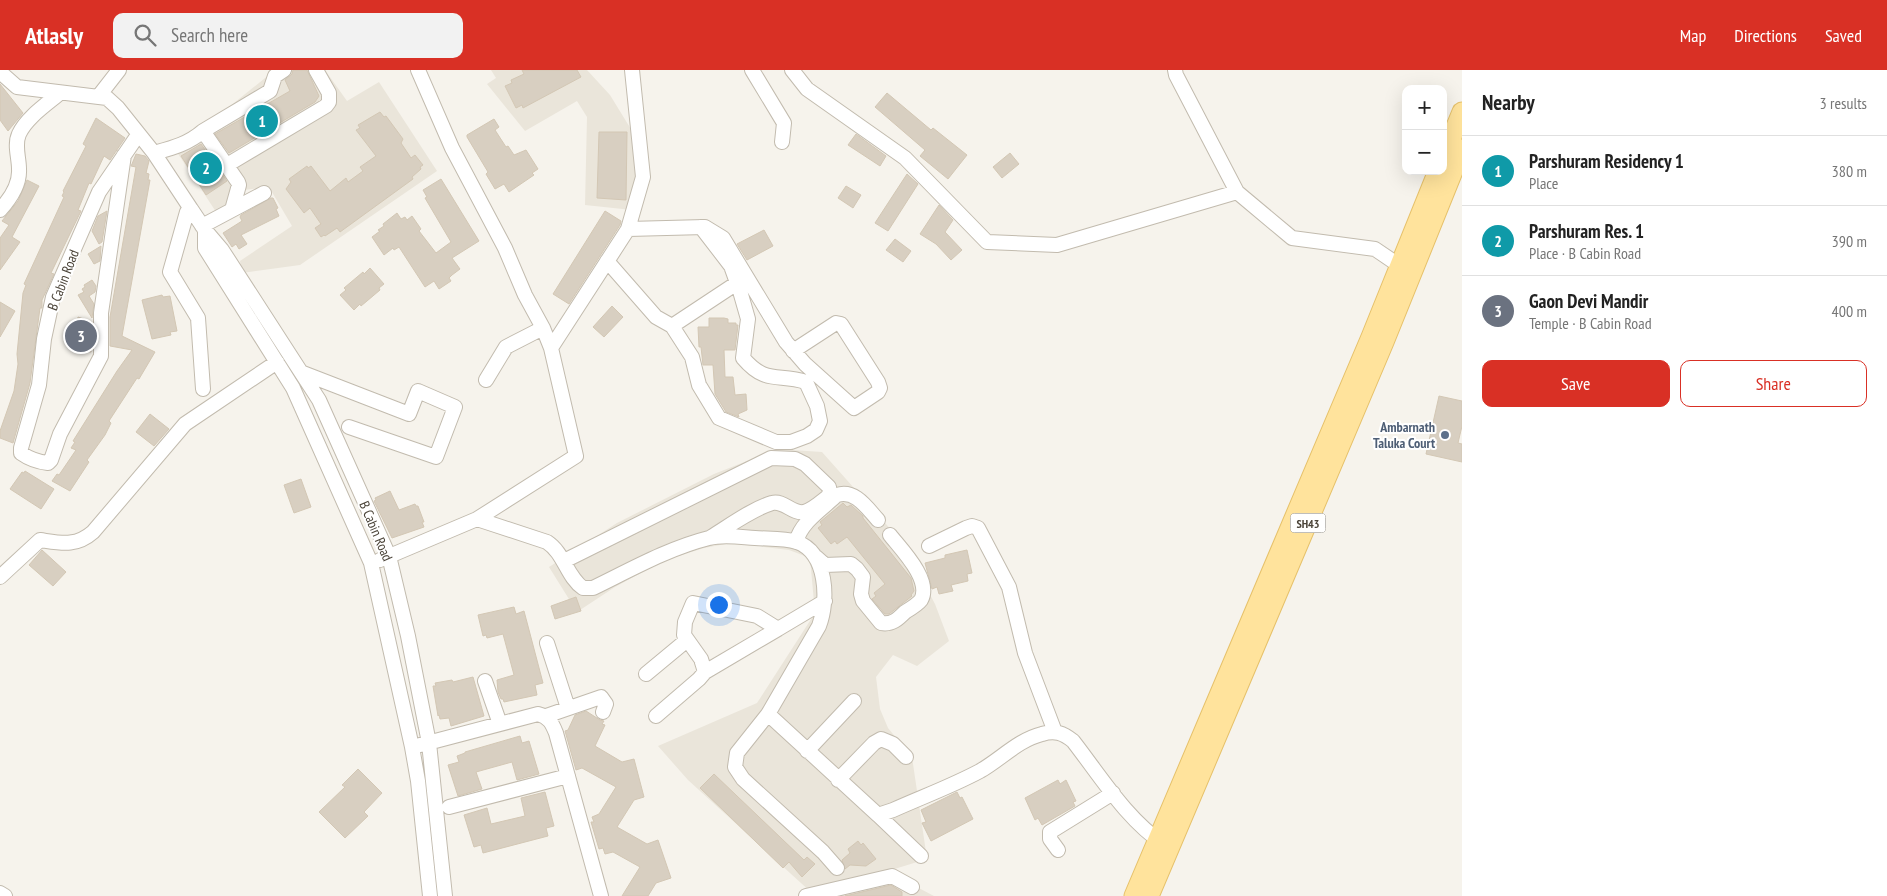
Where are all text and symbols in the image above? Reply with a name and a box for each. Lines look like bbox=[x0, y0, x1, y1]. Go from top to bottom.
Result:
search box bbox=[113, 13, 463, 58]
text: Atlasly bbox=[25, 20, 83, 51]
icon: search bbox=[131, 21, 159, 49]
text: Search here bbox=[171, 23, 248, 47]
text: Map bbox=[1680, 24, 1706, 47]
text: Directions bbox=[1734, 24, 1797, 47]
text: Saved bbox=[1825, 24, 1862, 47]
map controls bbox=[1402, 85, 1447, 175]
button: + bbox=[1402, 85, 1447, 130]
text: Nearby bbox=[1482, 89, 1535, 116]
text: 3 results bbox=[1820, 93, 1867, 113]
pin: 1 bbox=[246, 102, 278, 140]
button: − bbox=[1402, 130, 1447, 175]
pin: 2 bbox=[190, 149, 222, 187]
text: Parshuram Residency 1 bbox=[1529, 149, 1684, 173]
text: 1 bbox=[1494, 161, 1502, 181]
text: 380 m bbox=[1832, 161, 1867, 181]
text: Place bbox=[1529, 173, 1558, 193]
text: Parshuram Res. 1 bbox=[1529, 219, 1644, 243]
text: 2 bbox=[1494, 231, 1502, 251]
text: 390 m bbox=[1832, 231, 1867, 251]
text: Place · B Cabin Road bbox=[1529, 243, 1641, 263]
street label: B Cabin Road bbox=[43, 247, 83, 313]
text: Gaon Devi Mandir bbox=[1529, 289, 1648, 313]
text: 3 bbox=[1494, 301, 1502, 321]
text: 400 m bbox=[1832, 301, 1867, 321]
text: Temple · B Cabin Road bbox=[1529, 313, 1652, 333]
pin: 3 bbox=[65, 317, 97, 355]
button: Save bbox=[1482, 360, 1670, 407]
button: Share bbox=[1680, 360, 1867, 407]
place label: Ambarnath Taluka Court bbox=[1373, 418, 1435, 452]
marker: Ambarnath Taluka Court bbox=[1439, 429, 1451, 441]
street label: B Cabin Road bbox=[355, 498, 397, 564]
road number: SH43 bbox=[1290, 513, 1326, 532]
your location bbox=[706, 592, 732, 618]

